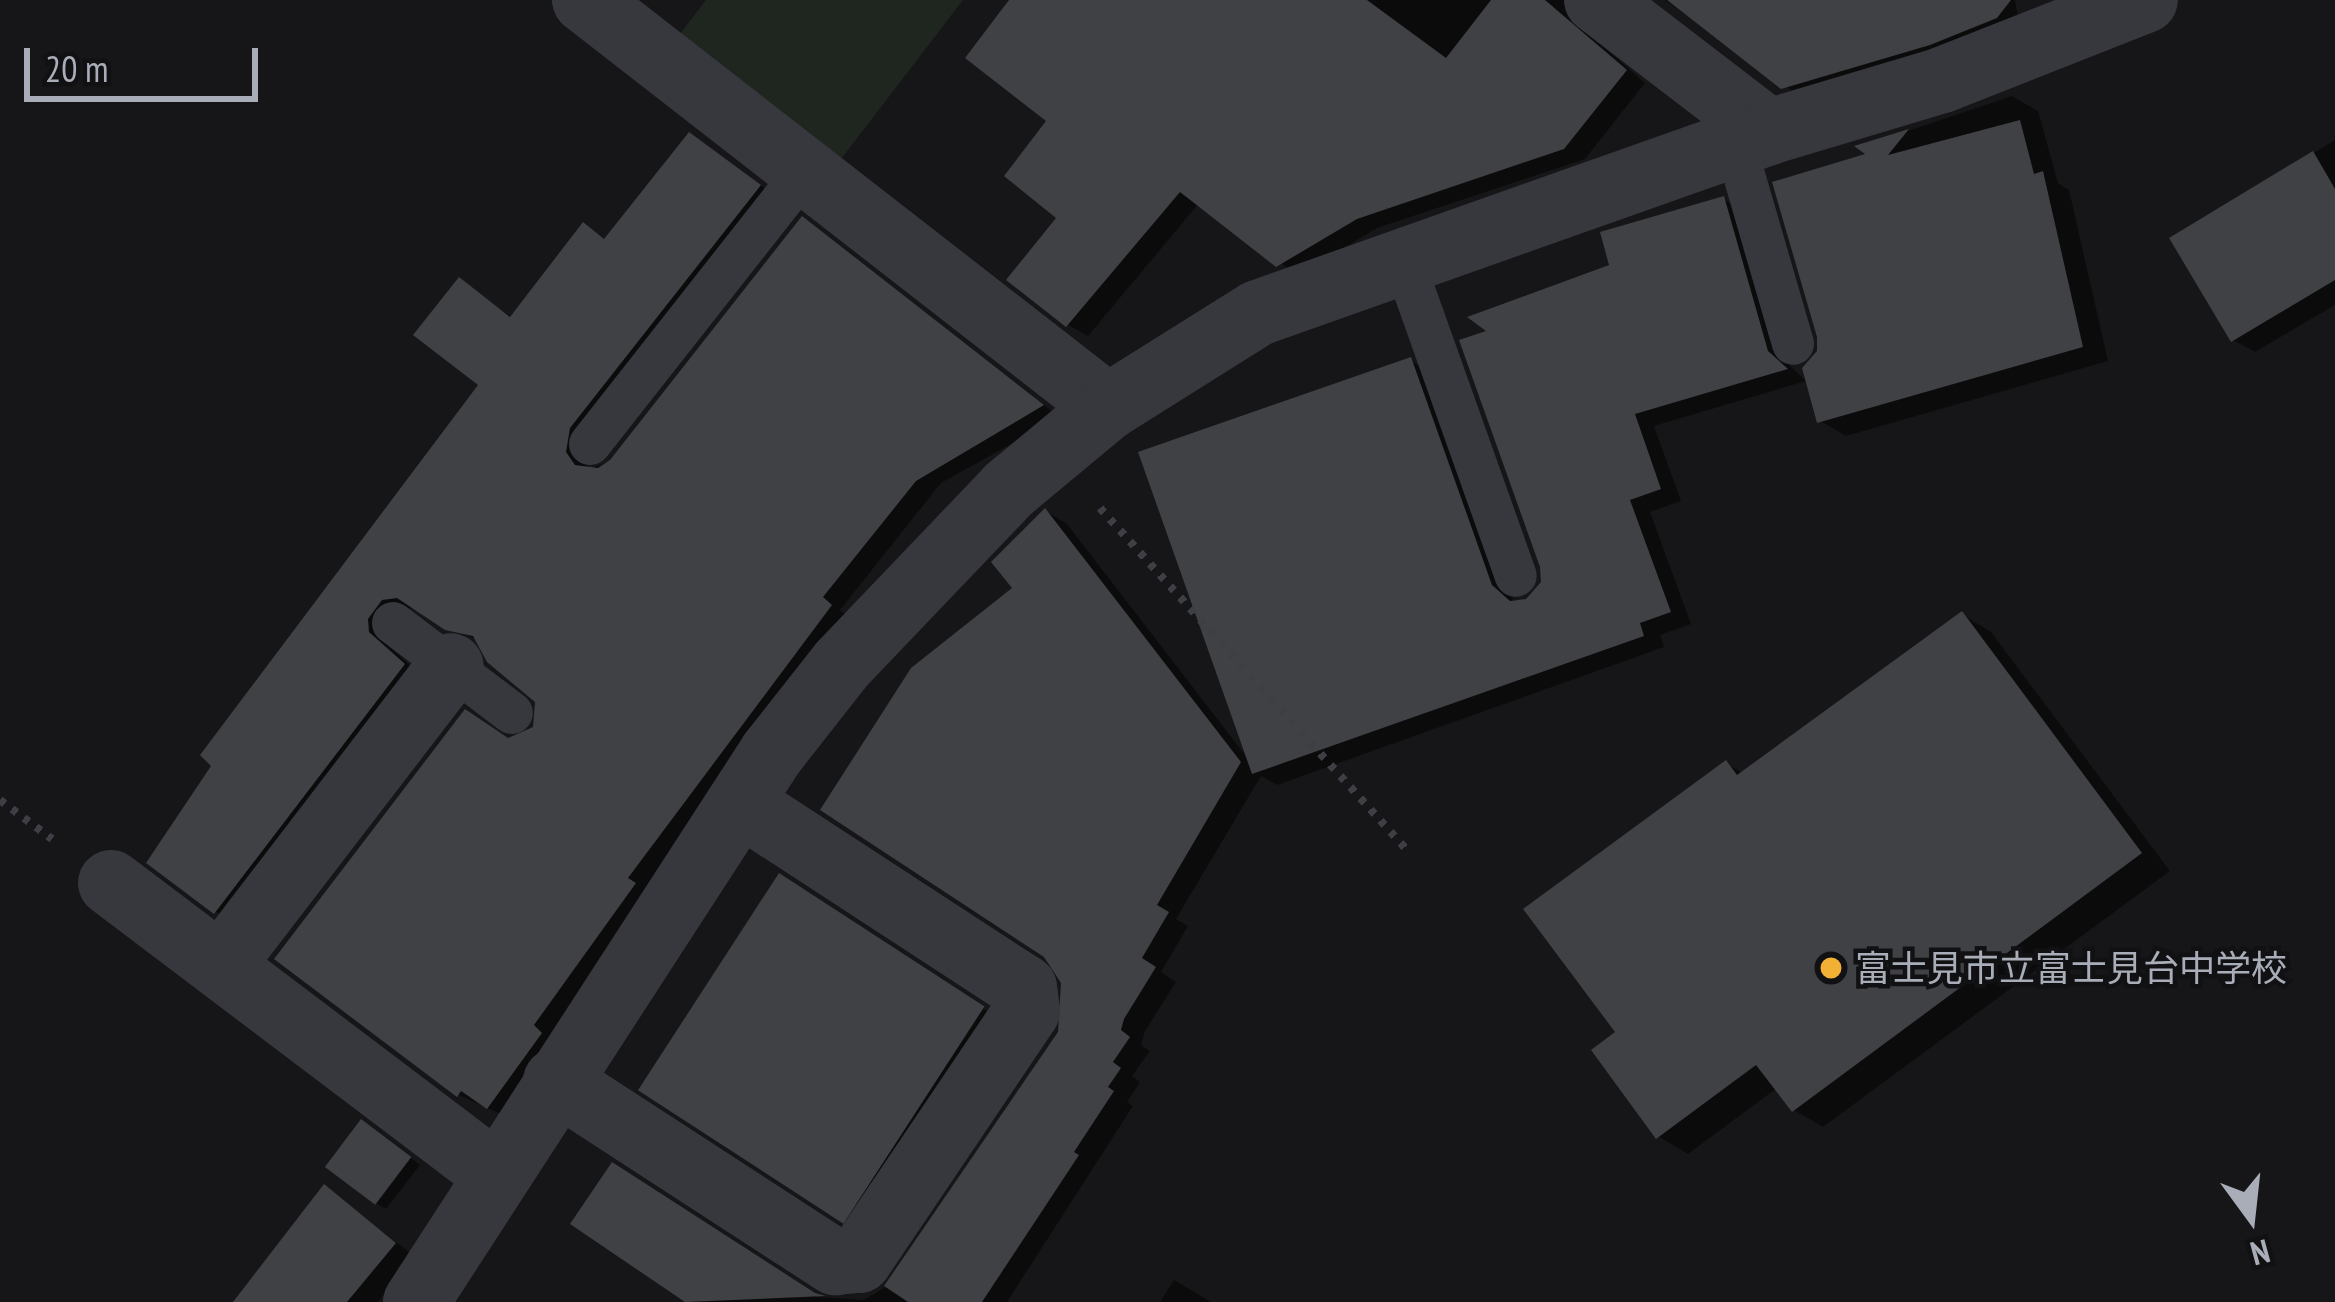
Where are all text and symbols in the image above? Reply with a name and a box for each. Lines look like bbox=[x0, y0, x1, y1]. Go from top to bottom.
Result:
scale bar bbox=[30, 24, 264, 98]
text: 20 m bbox=[45, 45, 108, 92]
place label: 富士見市立富士見台中学校 bbox=[1855, 946, 2287, 990]
marker: 富士見市立富士見台中学校 bbox=[1818, 955, 1844, 981]
north arrow bbox=[2191, 1158, 2311, 1278]
text: N bbox=[2246, 1230, 2275, 1276]

